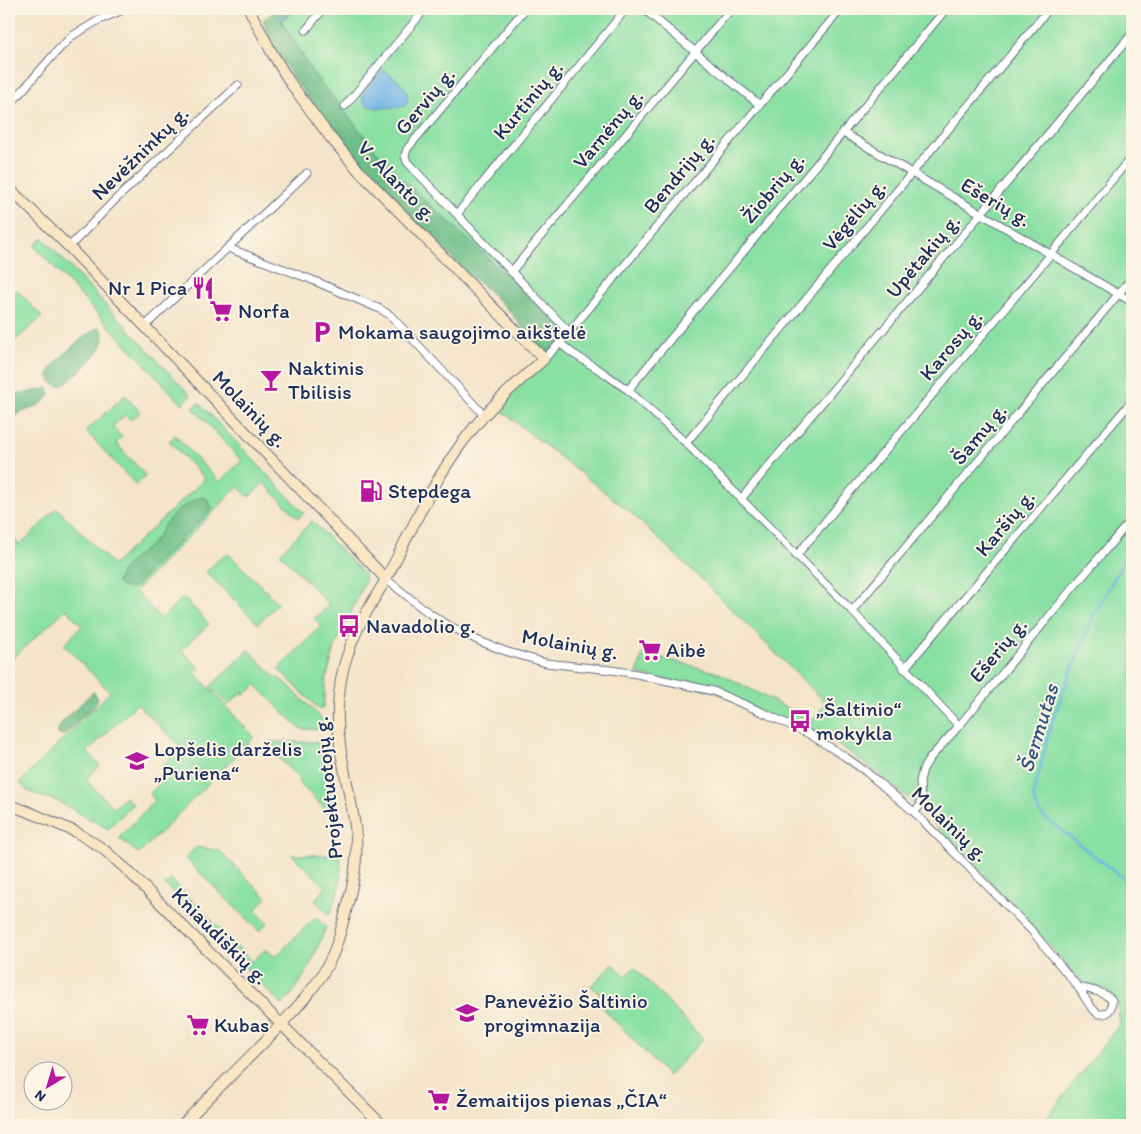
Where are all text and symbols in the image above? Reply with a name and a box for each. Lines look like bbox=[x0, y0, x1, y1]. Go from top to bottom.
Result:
street label: Kurtinių g. bbox=[487, 55, 568, 144]
street label: Gervių g. bbox=[389, 62, 460, 139]
street label: Varnėnų g. bbox=[567, 84, 648, 174]
street label: Nevėžninkų g. bbox=[86, 100, 193, 205]
street label: Bendrijų g. bbox=[638, 127, 720, 218]
street label: V. Alanto g. bbox=[353, 135, 442, 226]
street label: Žiobrių g. bbox=[736, 147, 809, 228]
street label: Ešerių g. bbox=[957, 172, 1036, 232]
street label: Vėgėlių g. bbox=[816, 174, 891, 256]
street label: Upėtakių g. bbox=[880, 208, 965, 303]
place label: Nr 1 Pica bbox=[108, 275, 187, 300]
restaurant icon: Nr 1 Pica bbox=[190, 275, 216, 301]
supermarket icon: Norfa bbox=[208, 298, 234, 324]
place label: Norfa bbox=[238, 298, 290, 323]
street label: Karosų g. bbox=[914, 304, 988, 385]
parking icon: Mokama saugojimo aikštelė bbox=[309, 319, 335, 345]
place label: Mokama saugojimo aikštelė bbox=[338, 319, 586, 344]
place label: Naktinis Tbilisis bbox=[288, 355, 364, 404]
street label: Molainių g. bbox=[207, 365, 293, 452]
bar icon: Naktinis Tbilisis bbox=[258, 367, 284, 393]
street label: Šamų g. bbox=[946, 398, 1012, 470]
fuel station icon: Stepdega bbox=[358, 478, 384, 504]
place label: Stepdega bbox=[388, 478, 471, 503]
street label: Karšių g. bbox=[969, 484, 1040, 561]
street label: Ešerių g. bbox=[963, 612, 1032, 687]
bus stop icon: Navadolio g. bbox=[336, 613, 362, 639]
place label: Navadolio g. bbox=[366, 613, 476, 638]
street label: Molainių g. bbox=[520, 623, 620, 664]
supermarket icon: Aibė bbox=[637, 637, 663, 663]
place label: Aibė bbox=[666, 637, 706, 662]
water label: Šermutas bbox=[1012, 680, 1065, 776]
place label: „Šaltinio“ mokykla bbox=[816, 696, 902, 745]
bus stop icon: „Šaltinio“ mokykla bbox=[787, 708, 813, 734]
street label: Projektuotojų g. bbox=[308, 715, 347, 861]
place label: Lopšelis darželis „Puriena“ bbox=[154, 736, 302, 785]
school or university icon: Lopšelis darželis „Puriena“ bbox=[124, 748, 150, 774]
street label: Molainių g. bbox=[907, 781, 994, 867]
street label: Kniaudiškių g. bbox=[167, 882, 274, 989]
place label: Panevėžio Šaltinio progimnazija bbox=[484, 988, 648, 1037]
school or university icon: Panevėžio Šaltinio progimnazija bbox=[454, 1000, 480, 1026]
supermarket icon: Kubas bbox=[185, 1012, 211, 1038]
place label: Kubas bbox=[214, 1012, 269, 1037]
north arrow bbox=[22, 1062, 72, 1112]
text: N bbox=[31, 1086, 49, 1105]
supermarket icon: Žemaitijos pienas „ČIA“ bbox=[426, 1087, 452, 1113]
place label: Žemaitijos pienas „ČIA“ bbox=[456, 1087, 667, 1112]

